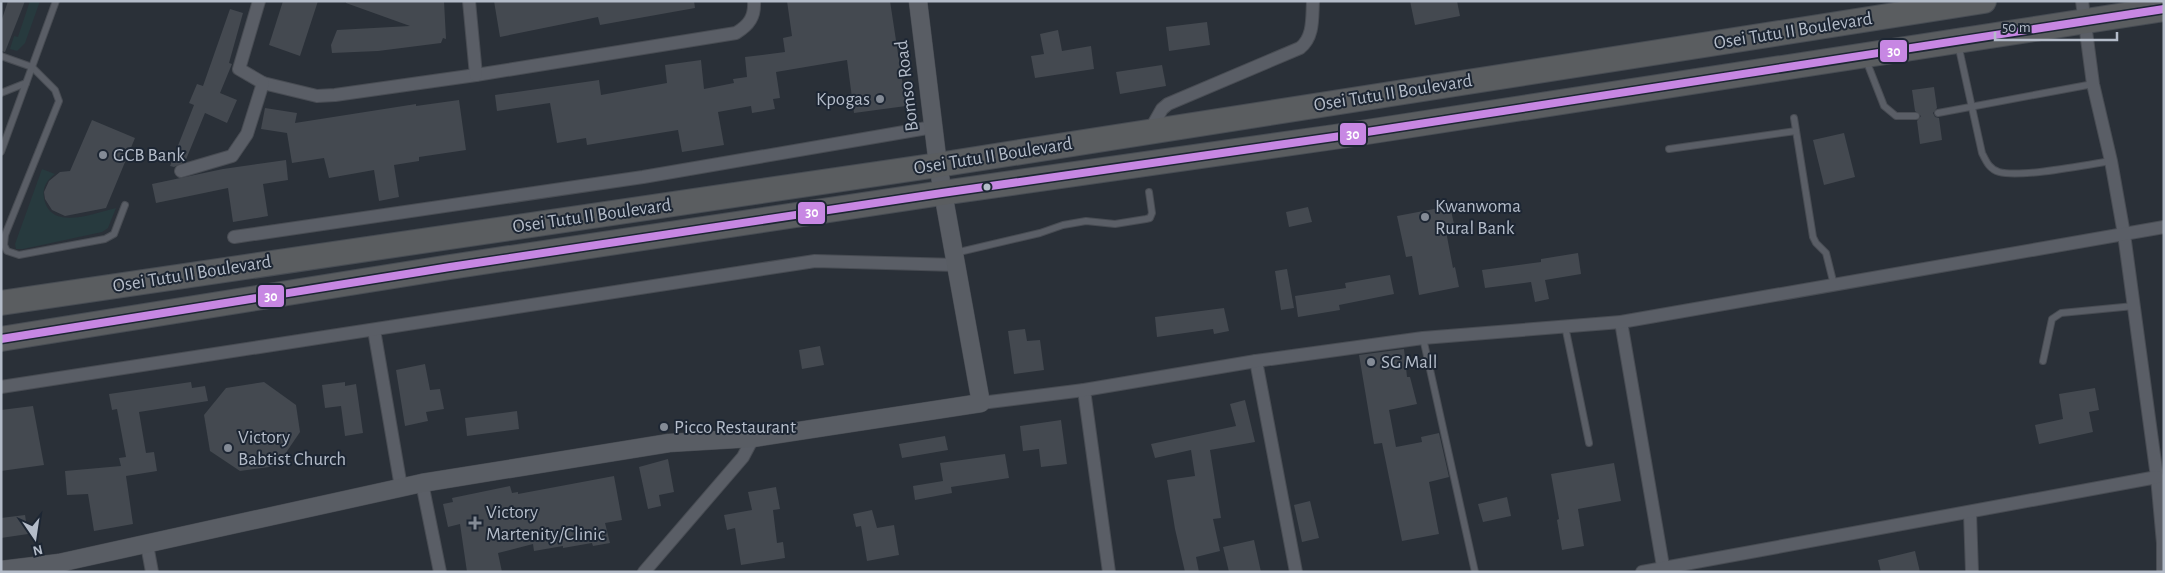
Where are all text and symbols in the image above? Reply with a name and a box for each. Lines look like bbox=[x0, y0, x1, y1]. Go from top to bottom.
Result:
street label: Osei Tutu II Boulevard bbox=[1712, 9, 1874, 53]
scale bar bbox=[1995, 10, 2118, 42]
text: 50 m bbox=[2002, 20, 2031, 35]
street label: Bomso Road bbox=[892, 39, 922, 133]
line badge: 30 bbox=[1879, 39, 1908, 63]
text: 30 bbox=[1887, 45, 1901, 59]
street label: Osei Tutu II Boulevard bbox=[1312, 71, 1474, 115]
place label: Kpogas bbox=[816, 90, 870, 109]
marker: Kpogas bbox=[874, 93, 886, 105]
line badge: 30 bbox=[1339, 122, 1367, 146]
text: 30 bbox=[1346, 128, 1360, 142]
street label: Osei Tutu II Boulevard bbox=[912, 134, 1074, 178]
place label: GCB Bank bbox=[113, 146, 185, 165]
marker: GCB Bank bbox=[97, 149, 109, 161]
unlabelled marker bbox=[982, 182, 992, 192]
street label: Osei Tutu II Boulevard bbox=[511, 195, 673, 237]
place label: Kwanwoma Rural Bank bbox=[1435, 197, 1521, 238]
line badge: 30 bbox=[797, 201, 826, 225]
text: 30 bbox=[805, 206, 819, 220]
marker: Kwanwoma Rural Bank bbox=[1419, 211, 1431, 223]
street label: Osei Tutu II Boulevard bbox=[111, 252, 273, 296]
line badge: 30 bbox=[257, 284, 285, 308]
text: 30 bbox=[264, 290, 278, 304]
place label: SG Mall bbox=[1381, 353, 1437, 372]
marker: SG Mall bbox=[1365, 356, 1377, 368]
place label: Picco Restaurant bbox=[674, 418, 796, 437]
marker: Picco Restaurant bbox=[658, 421, 670, 433]
place label: Victory Babtist Church bbox=[238, 428, 346, 469]
marker: Victory Babtist Church bbox=[222, 442, 234, 454]
place label: Victory Martenity/Clinic bbox=[486, 503, 605, 544]
north arrow bbox=[10, 513, 60, 563]
marker: Victory Martenity/Clinic bbox=[468, 516, 482, 530]
text: N bbox=[31, 542, 44, 558]

